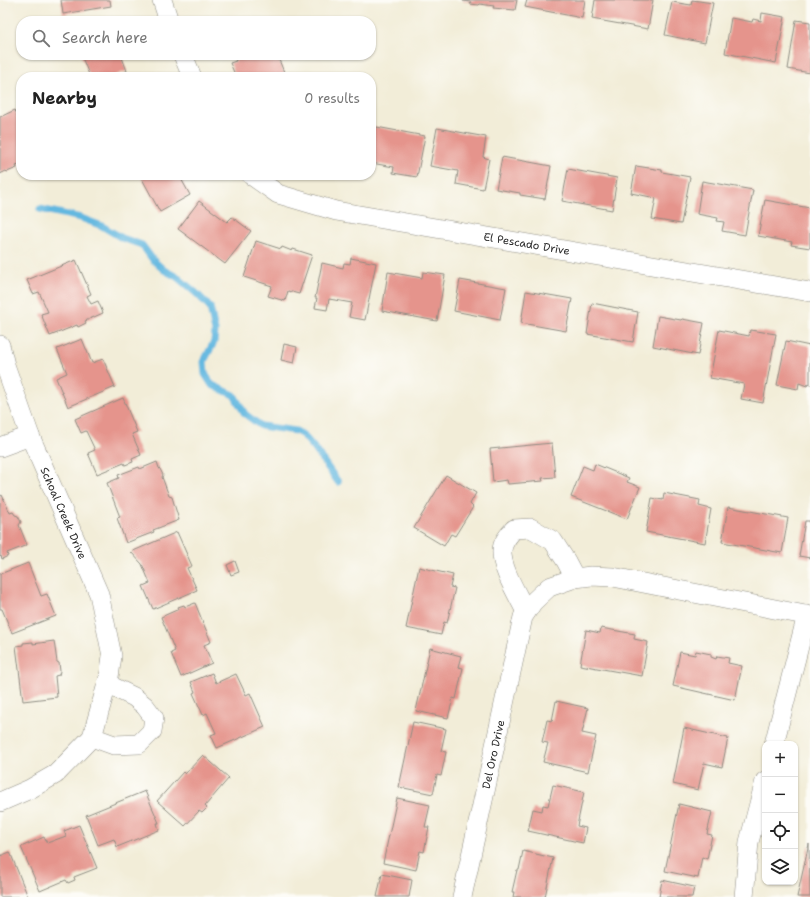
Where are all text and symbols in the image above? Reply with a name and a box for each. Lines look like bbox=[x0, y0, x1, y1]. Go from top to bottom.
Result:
search box bbox=[16, 16, 376, 60]
icon: search bbox=[30, 27, 52, 49]
text: Search here bbox=[62, 28, 148, 48]
text: Nearby bbox=[32, 87, 97, 109]
text: 0 results bbox=[304, 90, 360, 107]
street label: El Pescado Drive bbox=[482, 229, 571, 258]
street label: Schoal Creek Drive bbox=[37, 465, 90, 561]
street label: Del Oro Drive bbox=[478, 718, 508, 790]
map controls bbox=[762, 741, 798, 885]
button: + bbox=[762, 741, 798, 777]
button: − bbox=[762, 777, 798, 813]
button: locate bbox=[762, 813, 798, 849]
button: layers bbox=[762, 849, 798, 885]

